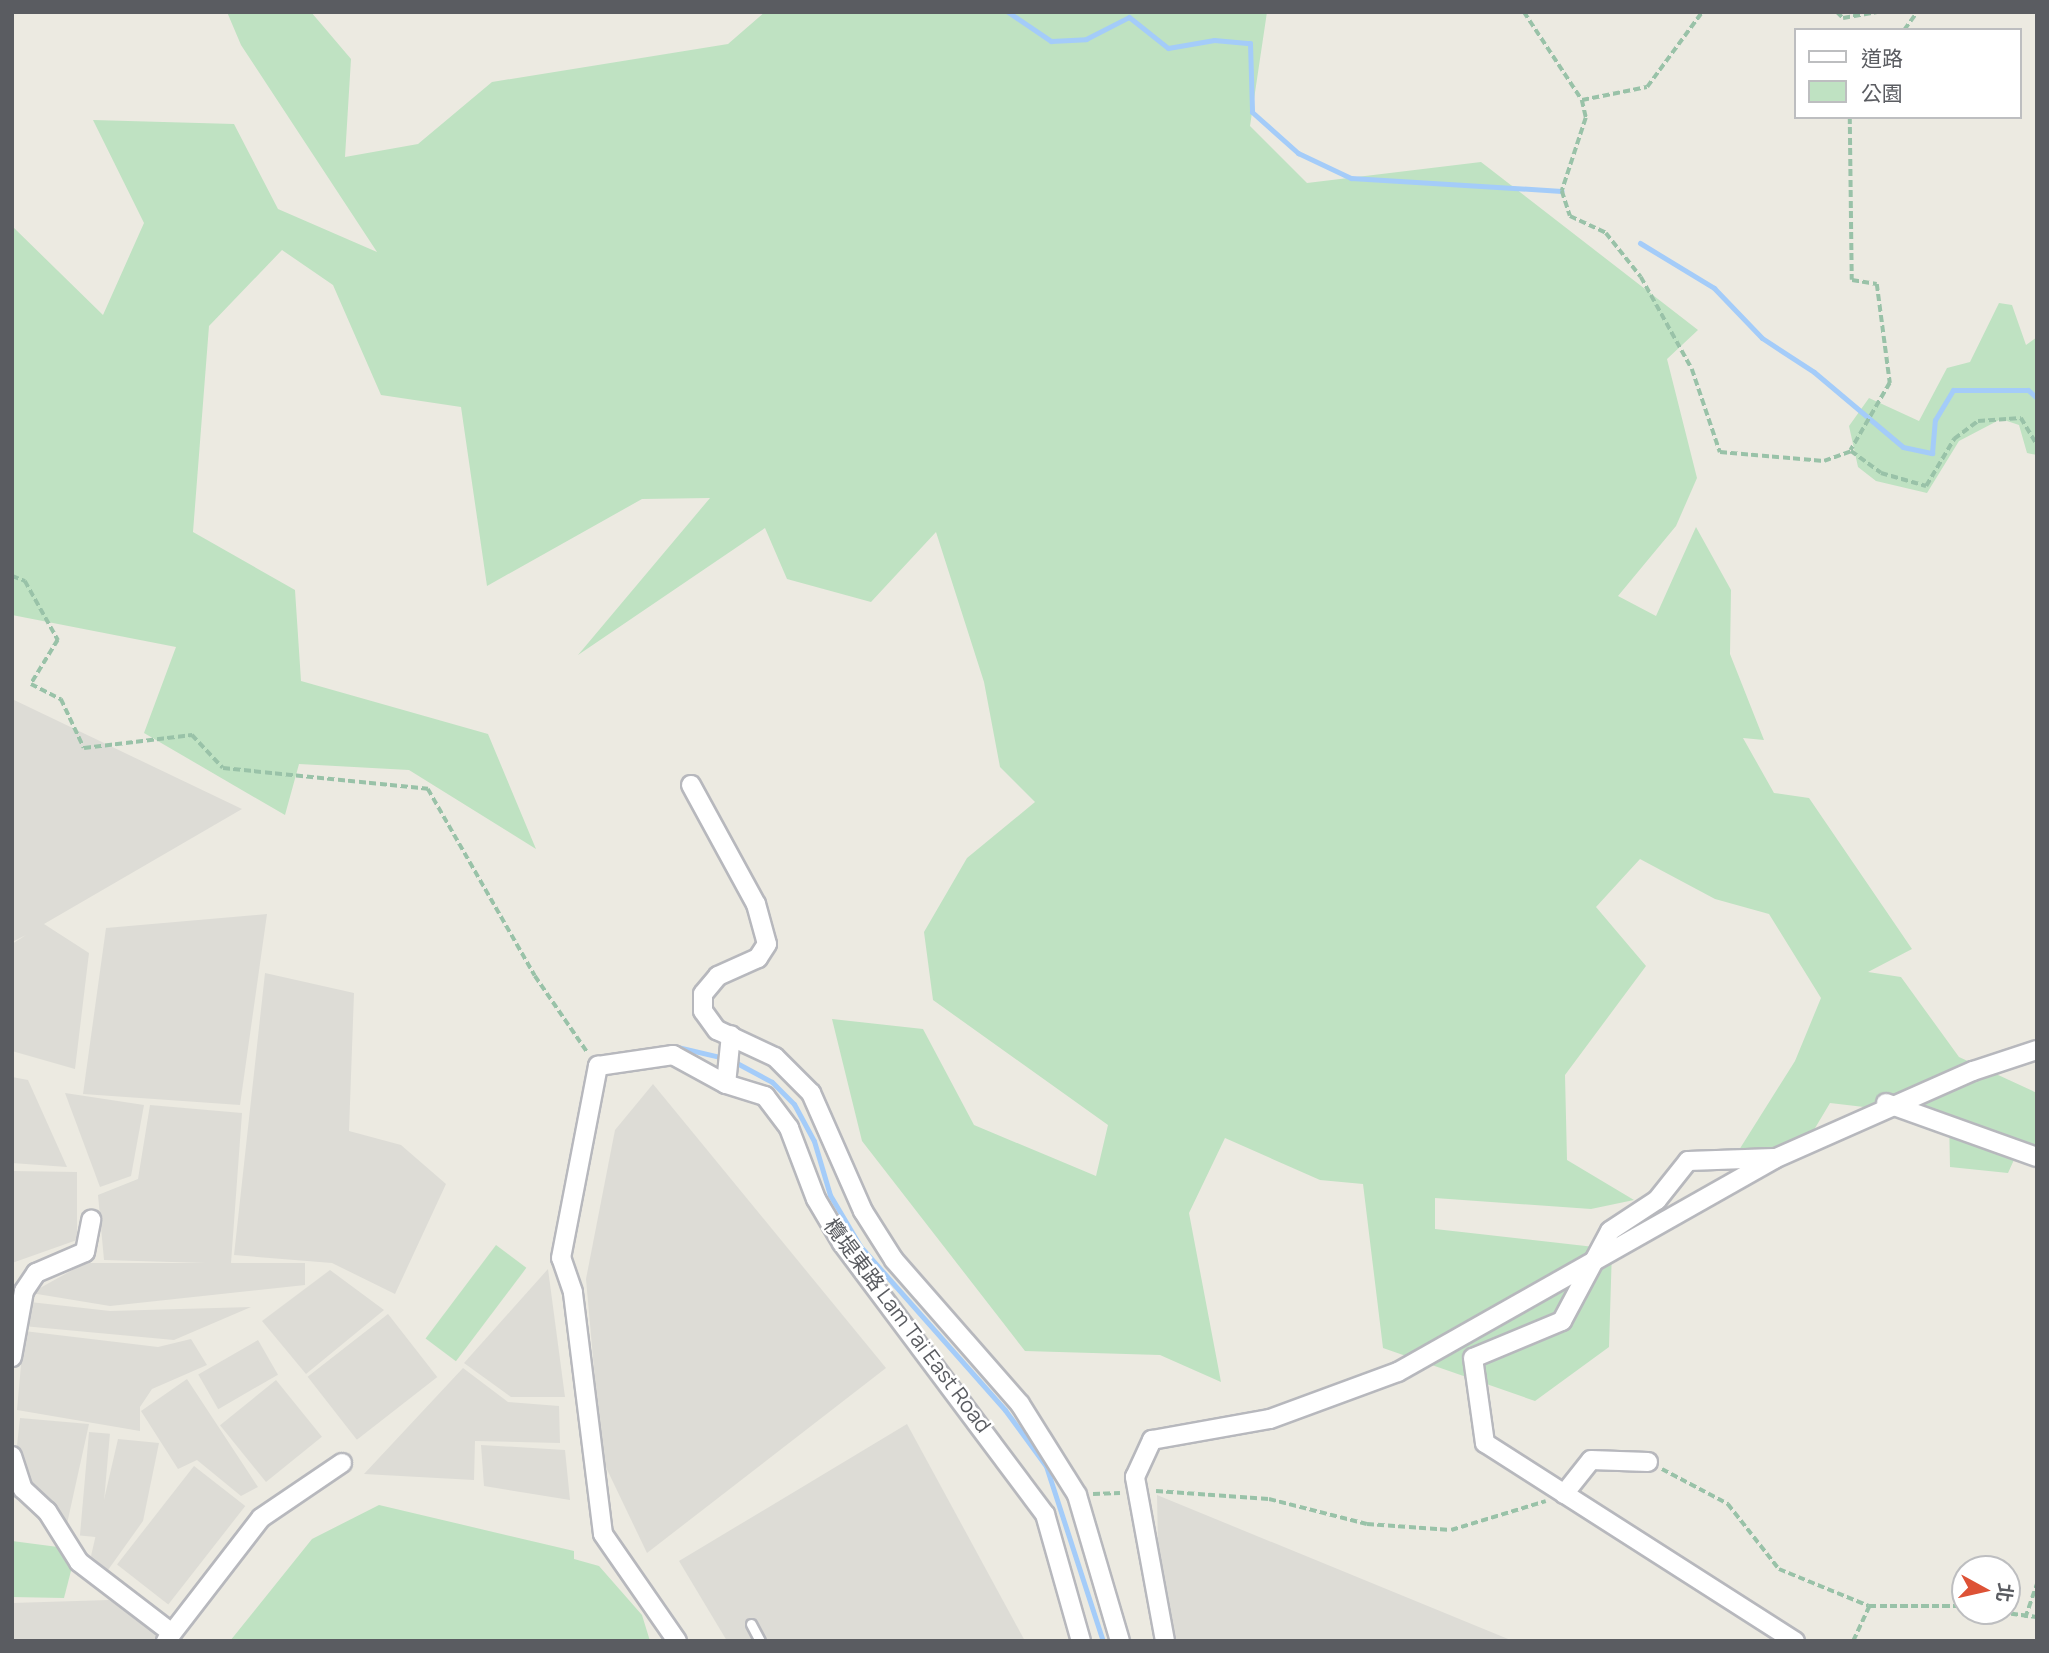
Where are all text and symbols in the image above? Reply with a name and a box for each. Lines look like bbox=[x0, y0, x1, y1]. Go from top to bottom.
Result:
legend bbox=[1794, 28, 2021, 119]
text: 道路 bbox=[1861, 44, 1903, 72]
text: 公園 bbox=[1861, 79, 1903, 107]
street label: 欖堤東路 Lam Tai East Road bbox=[819, 1213, 997, 1437]
north arrow bbox=[1951, 1555, 2021, 1625]
text: 北 bbox=[1991, 1581, 2019, 1604]

